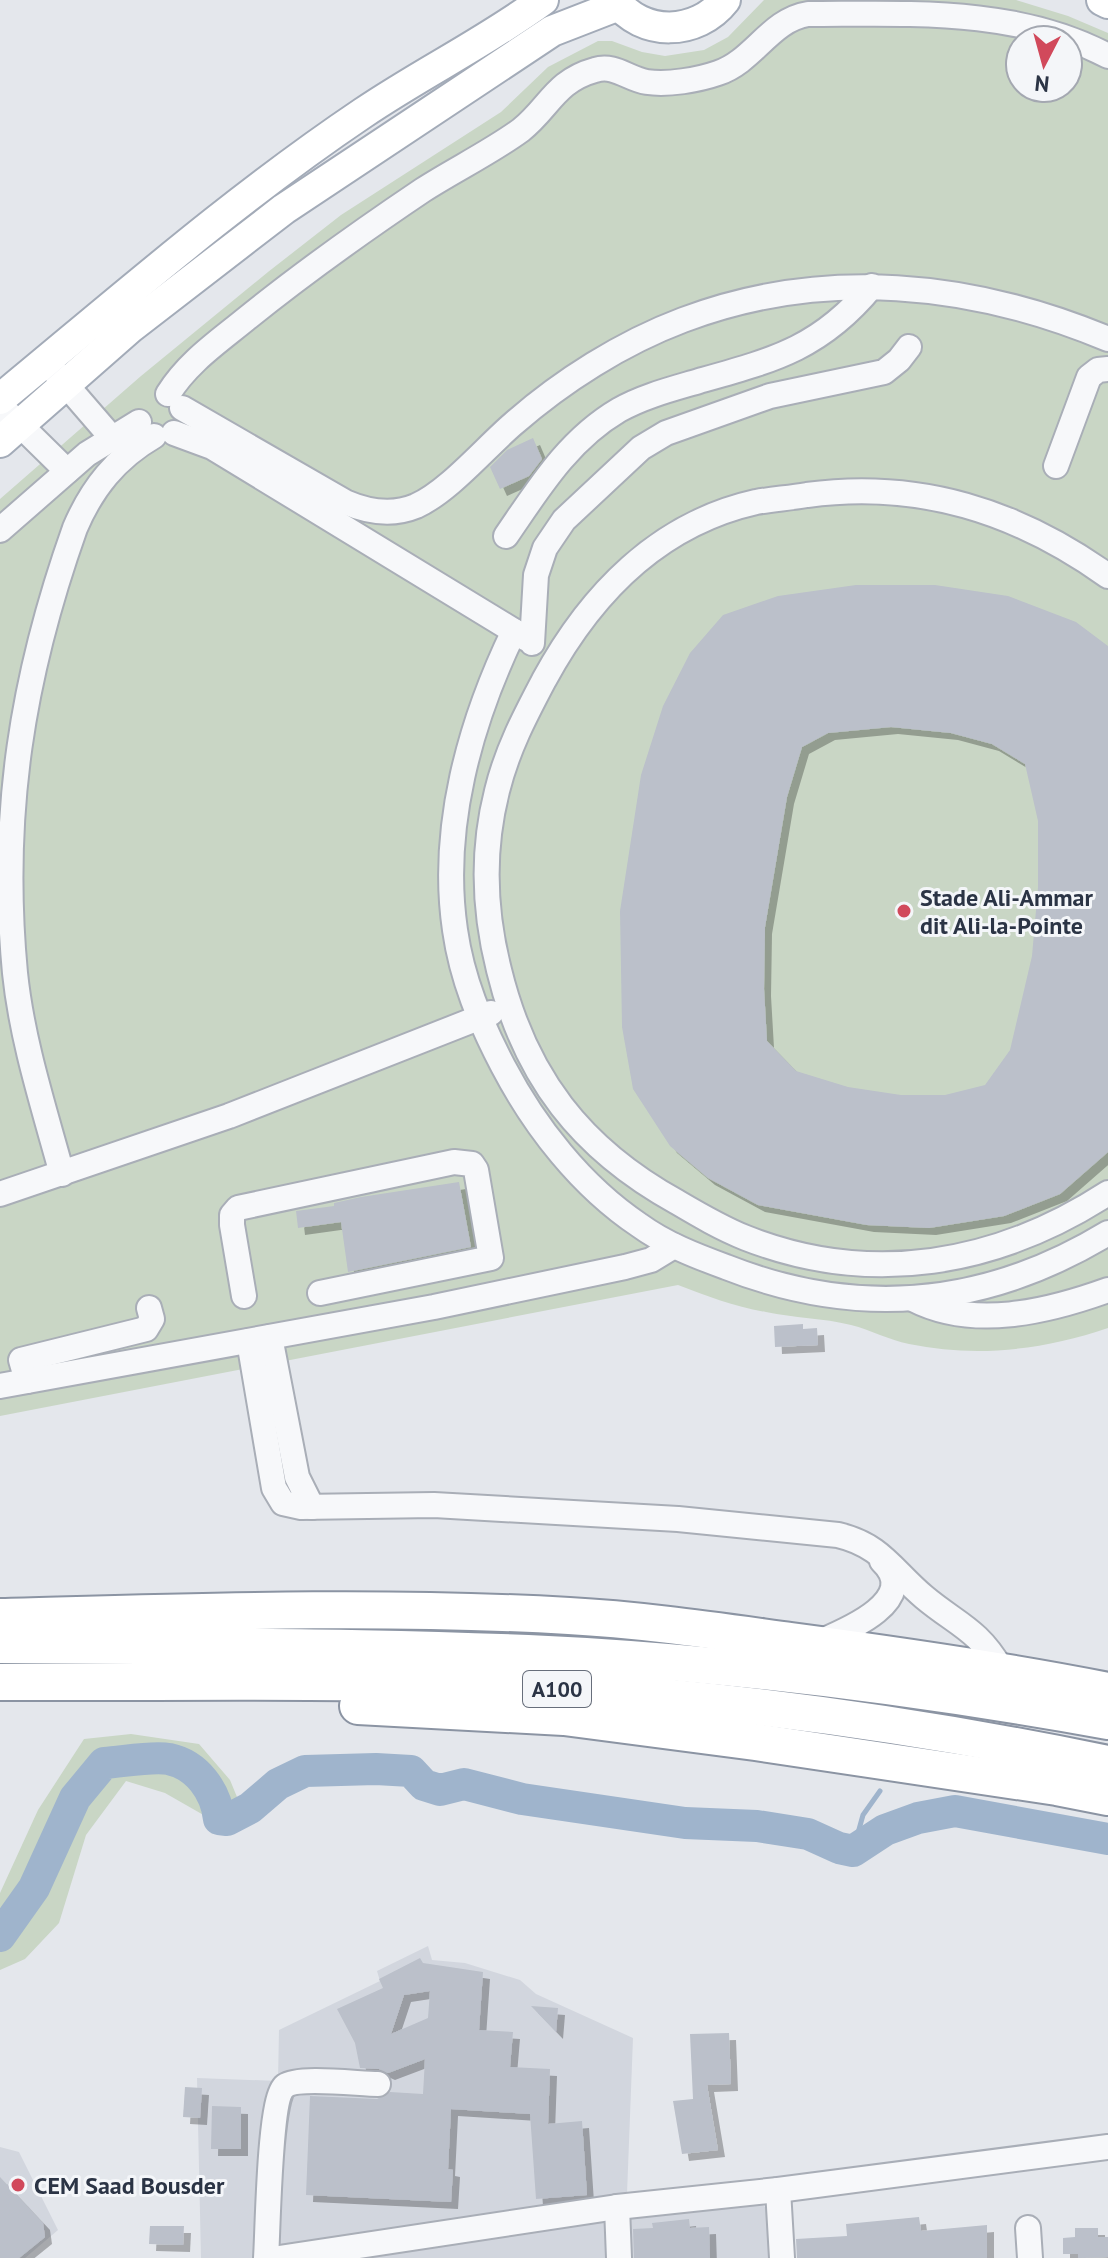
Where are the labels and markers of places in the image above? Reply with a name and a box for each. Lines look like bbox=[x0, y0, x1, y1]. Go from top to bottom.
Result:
place label: Stade Ali-Ammar dit Ali-la-Pointe bbox=[920, 882, 1093, 941]
marker: Stade Ali-Ammar dit Ali-la-Pointe bbox=[895, 902, 913, 920]
place label: CEM Saad Bousder bbox=[34, 2170, 225, 2201]
marker: CEM Saad Bousder bbox=[9, 2176, 27, 2194]

